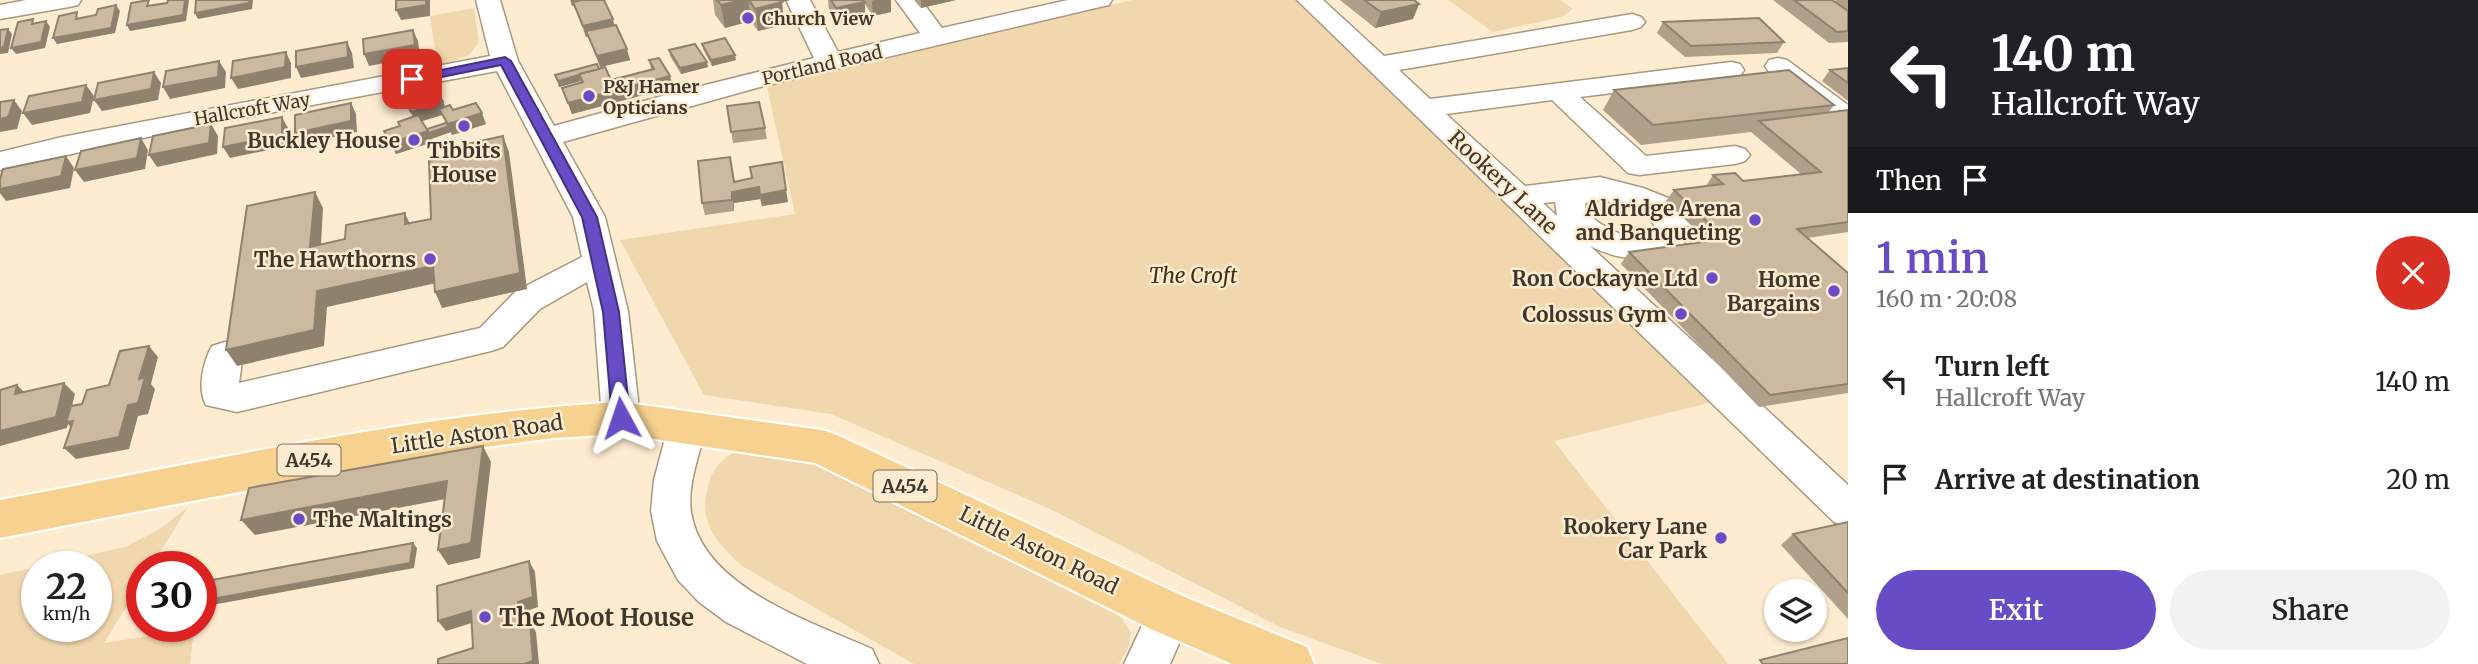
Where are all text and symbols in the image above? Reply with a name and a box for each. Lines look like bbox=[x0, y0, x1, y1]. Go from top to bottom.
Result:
place label: Church View bbox=[762, 7, 874, 30]
marker: Church View bbox=[740, 10, 756, 26]
text: 140 m bbox=[1991, 23, 2135, 84]
icon: left bbox=[1876, 28, 1967, 119]
street label: Portland Road bbox=[760, 40, 885, 90]
pin bbox=[382, 49, 442, 109]
icon: arrive bbox=[393, 60, 431, 98]
place label: P&J Hamer Opticians bbox=[603, 75, 700, 119]
text: Hallcroft Way bbox=[1991, 84, 2200, 124]
street label: Hallcroft Way bbox=[192, 87, 312, 131]
marker: P&J Hamer Opticians bbox=[581, 88, 597, 104]
marker: Tibbits House bbox=[456, 118, 472, 134]
street label: Rookery Lane bbox=[1443, 124, 1563, 240]
place label: Buckley House bbox=[247, 127, 400, 154]
marker: Buckley House bbox=[406, 132, 422, 148]
place label: Tibbits House bbox=[427, 137, 501, 188]
icon: arrive bbox=[1956, 161, 1994, 199]
text: Then bbox=[1876, 164, 1942, 197]
place label: Aldridge Arena and Banqueting bbox=[1576, 195, 1741, 246]
marker: Aldridge Arena and Banqueting bbox=[1747, 212, 1763, 228]
text: 1 min bbox=[1876, 232, 1989, 284]
button: close bbox=[2376, 236, 2450, 310]
place label: The Hawthorns bbox=[254, 246, 416, 273]
marker: The Hawthorns bbox=[422, 251, 438, 267]
park label: The Croft bbox=[1149, 262, 1238, 289]
place label: Ron Cockayne Ltd bbox=[1512, 265, 1698, 292]
place label: Home Bargains bbox=[1727, 266, 1820, 317]
marker: Ron Cockayne Ltd bbox=[1704, 270, 1720, 286]
marker: Home Bargains bbox=[1826, 283, 1842, 299]
text: 160 m · 20:08 bbox=[1876, 284, 2017, 313]
place label: Colossus Gym bbox=[1522, 301, 1667, 328]
marker: Colossus Gym bbox=[1673, 306, 1689, 322]
text: Turn left bbox=[1935, 350, 2049, 383]
icon: left bbox=[1876, 362, 1914, 400]
text: 140 m bbox=[2375, 365, 2450, 398]
position arrow bbox=[584, 381, 658, 455]
text: Hallcroft Way bbox=[1935, 383, 2085, 412]
street label: Little Aston Road bbox=[389, 409, 565, 459]
road number: A454 bbox=[278, 444, 340, 475]
icon: arrive bbox=[1876, 460, 1914, 498]
text: Arrive at destination bbox=[1935, 463, 2200, 496]
text: 20 m bbox=[2386, 463, 2450, 496]
road number: A454 bbox=[874, 471, 936, 502]
street label: Little Aston Road bbox=[955, 500, 1123, 600]
place label: The Maltings bbox=[313, 506, 452, 533]
marker: The Maltings bbox=[291, 511, 307, 527]
place label: Rookery Lane Car Park bbox=[1563, 513, 1707, 564]
marker: Rookery Lane Car Park bbox=[1713, 530, 1729, 546]
speed limit sign: 30 bbox=[126, 551, 217, 642]
text: 22 bbox=[46, 565, 87, 609]
button: Exit bbox=[1876, 570, 2156, 650]
button: Share bbox=[2170, 570, 2450, 650]
map controls bbox=[1764, 579, 1827, 642]
button: layers bbox=[1764, 579, 1827, 642]
text: km/h bbox=[43, 602, 90, 625]
place label: The Moot House bbox=[499, 602, 694, 633]
marker: The Moot House bbox=[477, 609, 493, 625]

